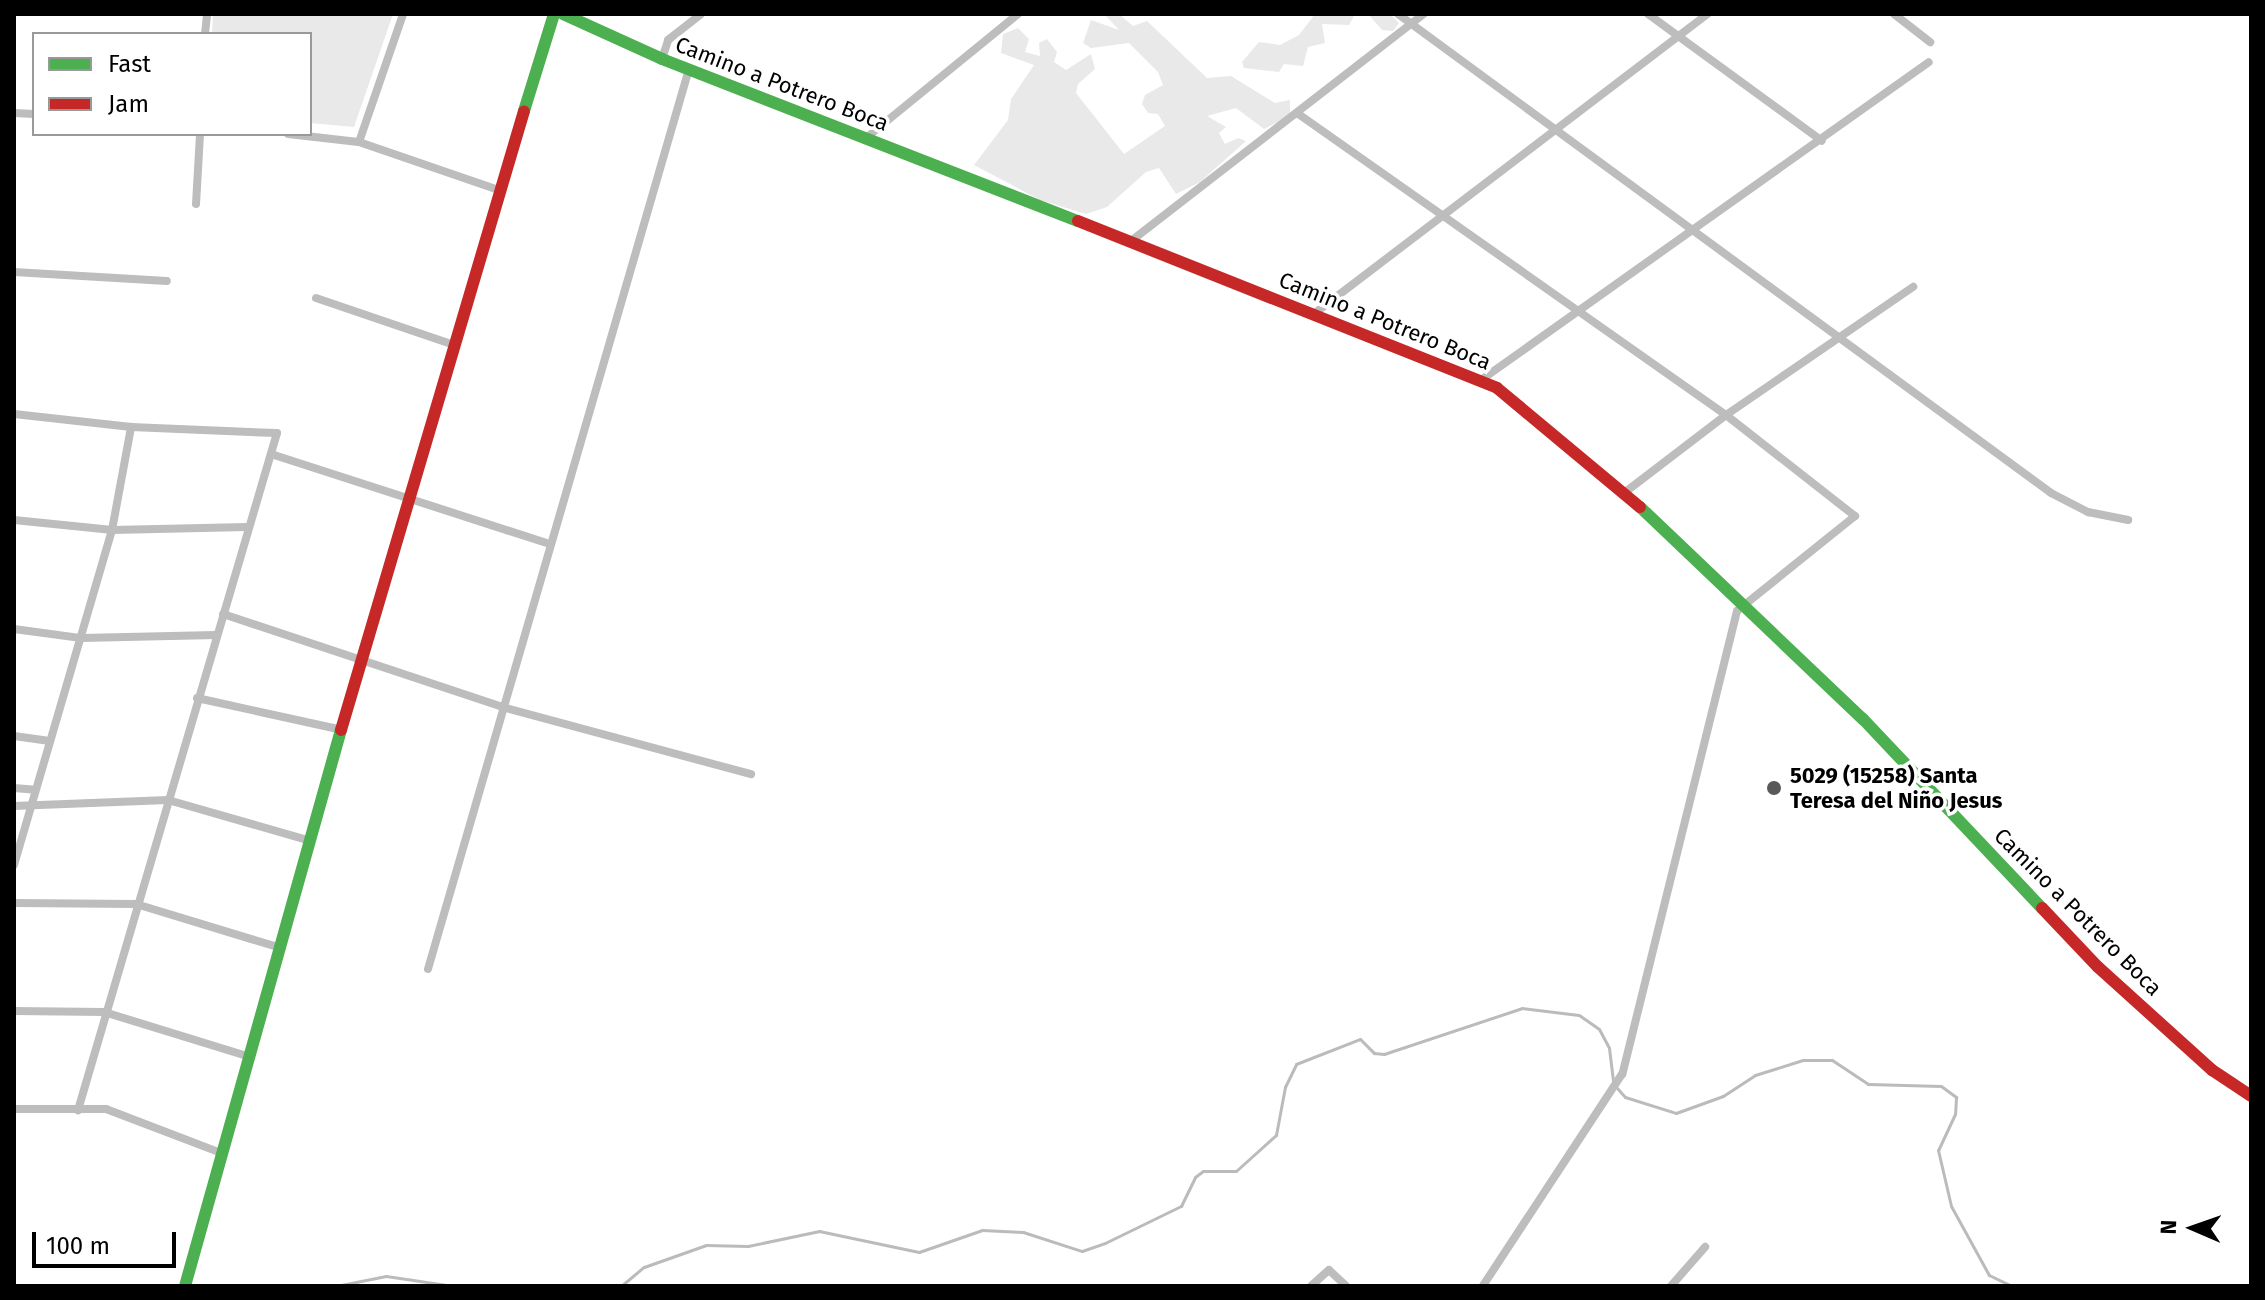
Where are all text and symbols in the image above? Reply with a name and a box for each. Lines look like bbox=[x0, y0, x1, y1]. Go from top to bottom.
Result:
street label: Camino a Potrero Boca bbox=[672, 31, 892, 137]
legend bbox=[32, 32, 312, 136]
text: Fast bbox=[108, 50, 151, 78]
text: Jam bbox=[108, 90, 149, 118]
street label: Camino a Potrero Boca bbox=[1275, 266, 1495, 376]
place label: 5029 (15258) Santa Teresa del Niño Jesus bbox=[1790, 762, 2002, 814]
marker: 5029 (15258) Santa Teresa del Niño Jesus bbox=[1765, 779, 1783, 797]
street label: Camino a Potrero Boca bbox=[1989, 823, 2167, 1001]
north arrow bbox=[2153, 1188, 2233, 1268]
scale bar bbox=[36, 1216, 180, 1266]
text: N bbox=[2155, 1219, 2182, 1235]
text: 100 m bbox=[46, 1232, 110, 1260]

